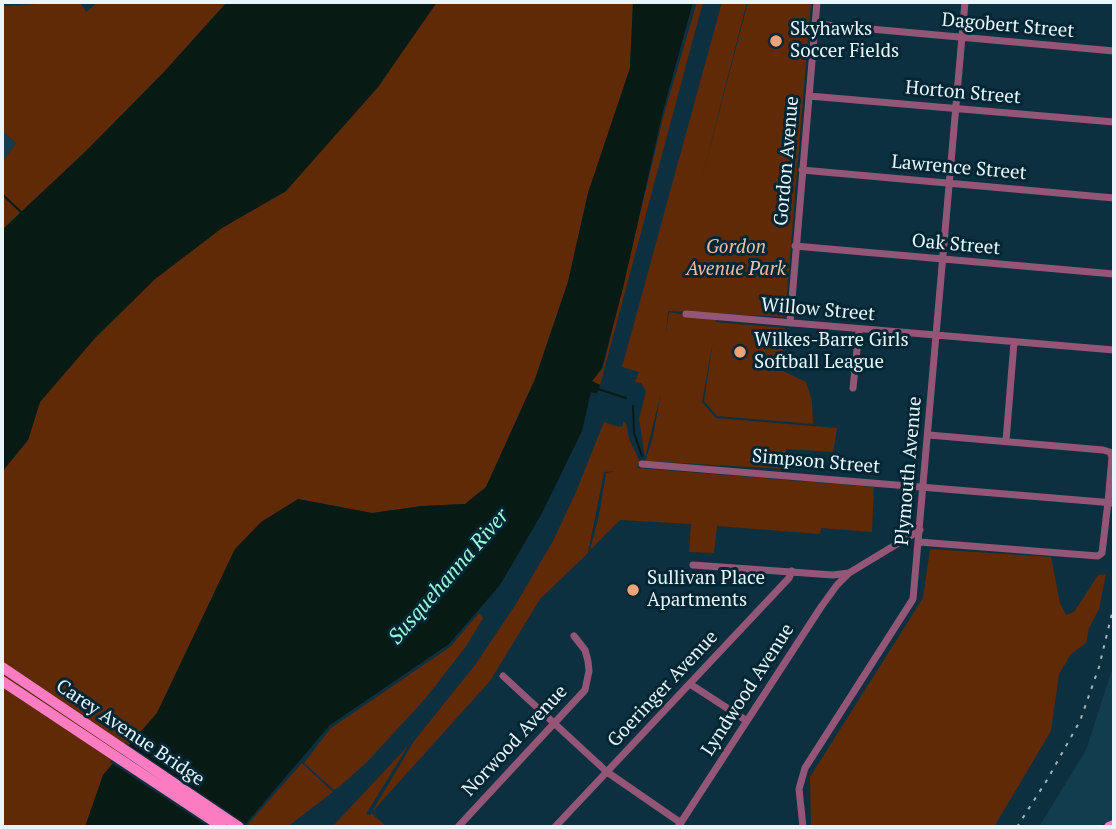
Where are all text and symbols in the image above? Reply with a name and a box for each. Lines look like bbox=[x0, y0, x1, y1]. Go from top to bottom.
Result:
street label: Dagobert Street bbox=[941, 9, 1075, 43]
place label: Skyhawks Soccer Fields bbox=[790, 19, 899, 63]
marker: Skyhawks Soccer Fields bbox=[768, 33, 784, 49]
street label: Horton Street bbox=[904, 77, 1022, 109]
street label: Gordon Avenue bbox=[770, 95, 804, 227]
street label: Lawrence Street bbox=[891, 151, 1027, 185]
street label: Oak Street bbox=[911, 230, 1001, 260]
park label: Gordon Avenue Park bbox=[686, 237, 786, 281]
street label: Willow Street bbox=[760, 294, 876, 326]
place label: Wilkes-Barre Girls Softball League bbox=[754, 330, 909, 374]
marker: Wilkes-Barre Girls Softball League bbox=[732, 344, 748, 360]
street label: Plymouth Avenue bbox=[891, 396, 927, 546]
street label: Simpson Street bbox=[751, 445, 881, 479]
water label: Susquehanna River bbox=[383, 504, 515, 650]
place label: Sullivan Place Apartments bbox=[647, 568, 765, 612]
marker: Sullivan Place Apartments bbox=[625, 582, 641, 598]
street label: Lyndwood Avenue bbox=[697, 620, 799, 760]
street label: Goeringer Avenue bbox=[603, 626, 723, 752]
street label: Carey Avenue Bridge bbox=[51, 675, 209, 791]
street label: Norwood Avenue bbox=[458, 681, 572, 801]

